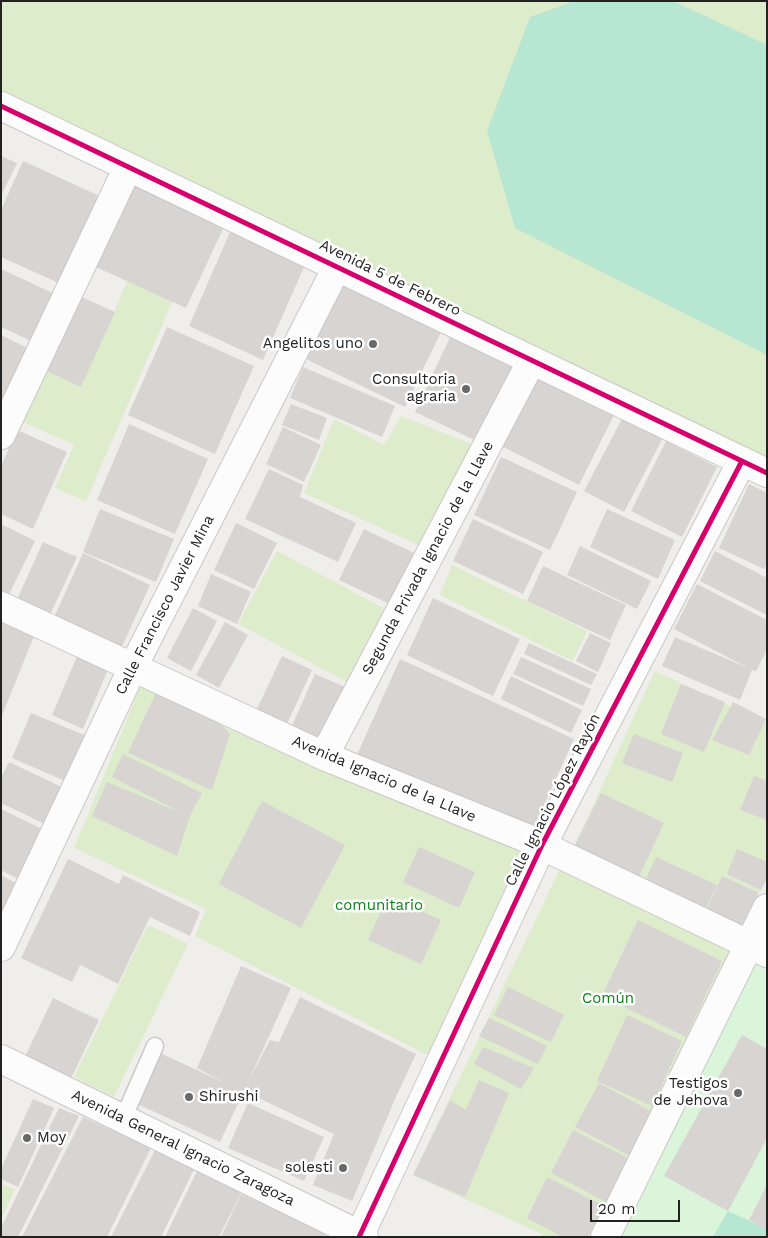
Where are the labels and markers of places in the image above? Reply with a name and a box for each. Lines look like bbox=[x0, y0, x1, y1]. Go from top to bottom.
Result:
place label: Angelitos uno bbox=[263, 335, 363, 353]
marker: Angelitos uno bbox=[367, 338, 379, 350]
place label: Consultoria agraria bbox=[372, 371, 456, 406]
marker: Consultoria agraria bbox=[460, 383, 472, 395]
place label: Testigos de Jehova bbox=[653, 1075, 728, 1110]
marker: Testigos de Jehova bbox=[732, 1087, 744, 1099]
place label: Shirushi bbox=[199, 1088, 258, 1106]
marker: Shirushi bbox=[183, 1091, 195, 1103]
place label: Moy bbox=[37, 1129, 66, 1147]
marker: Moy bbox=[21, 1132, 33, 1144]
place label: solesti bbox=[285, 1159, 333, 1177]
marker: solesti bbox=[337, 1162, 349, 1174]

